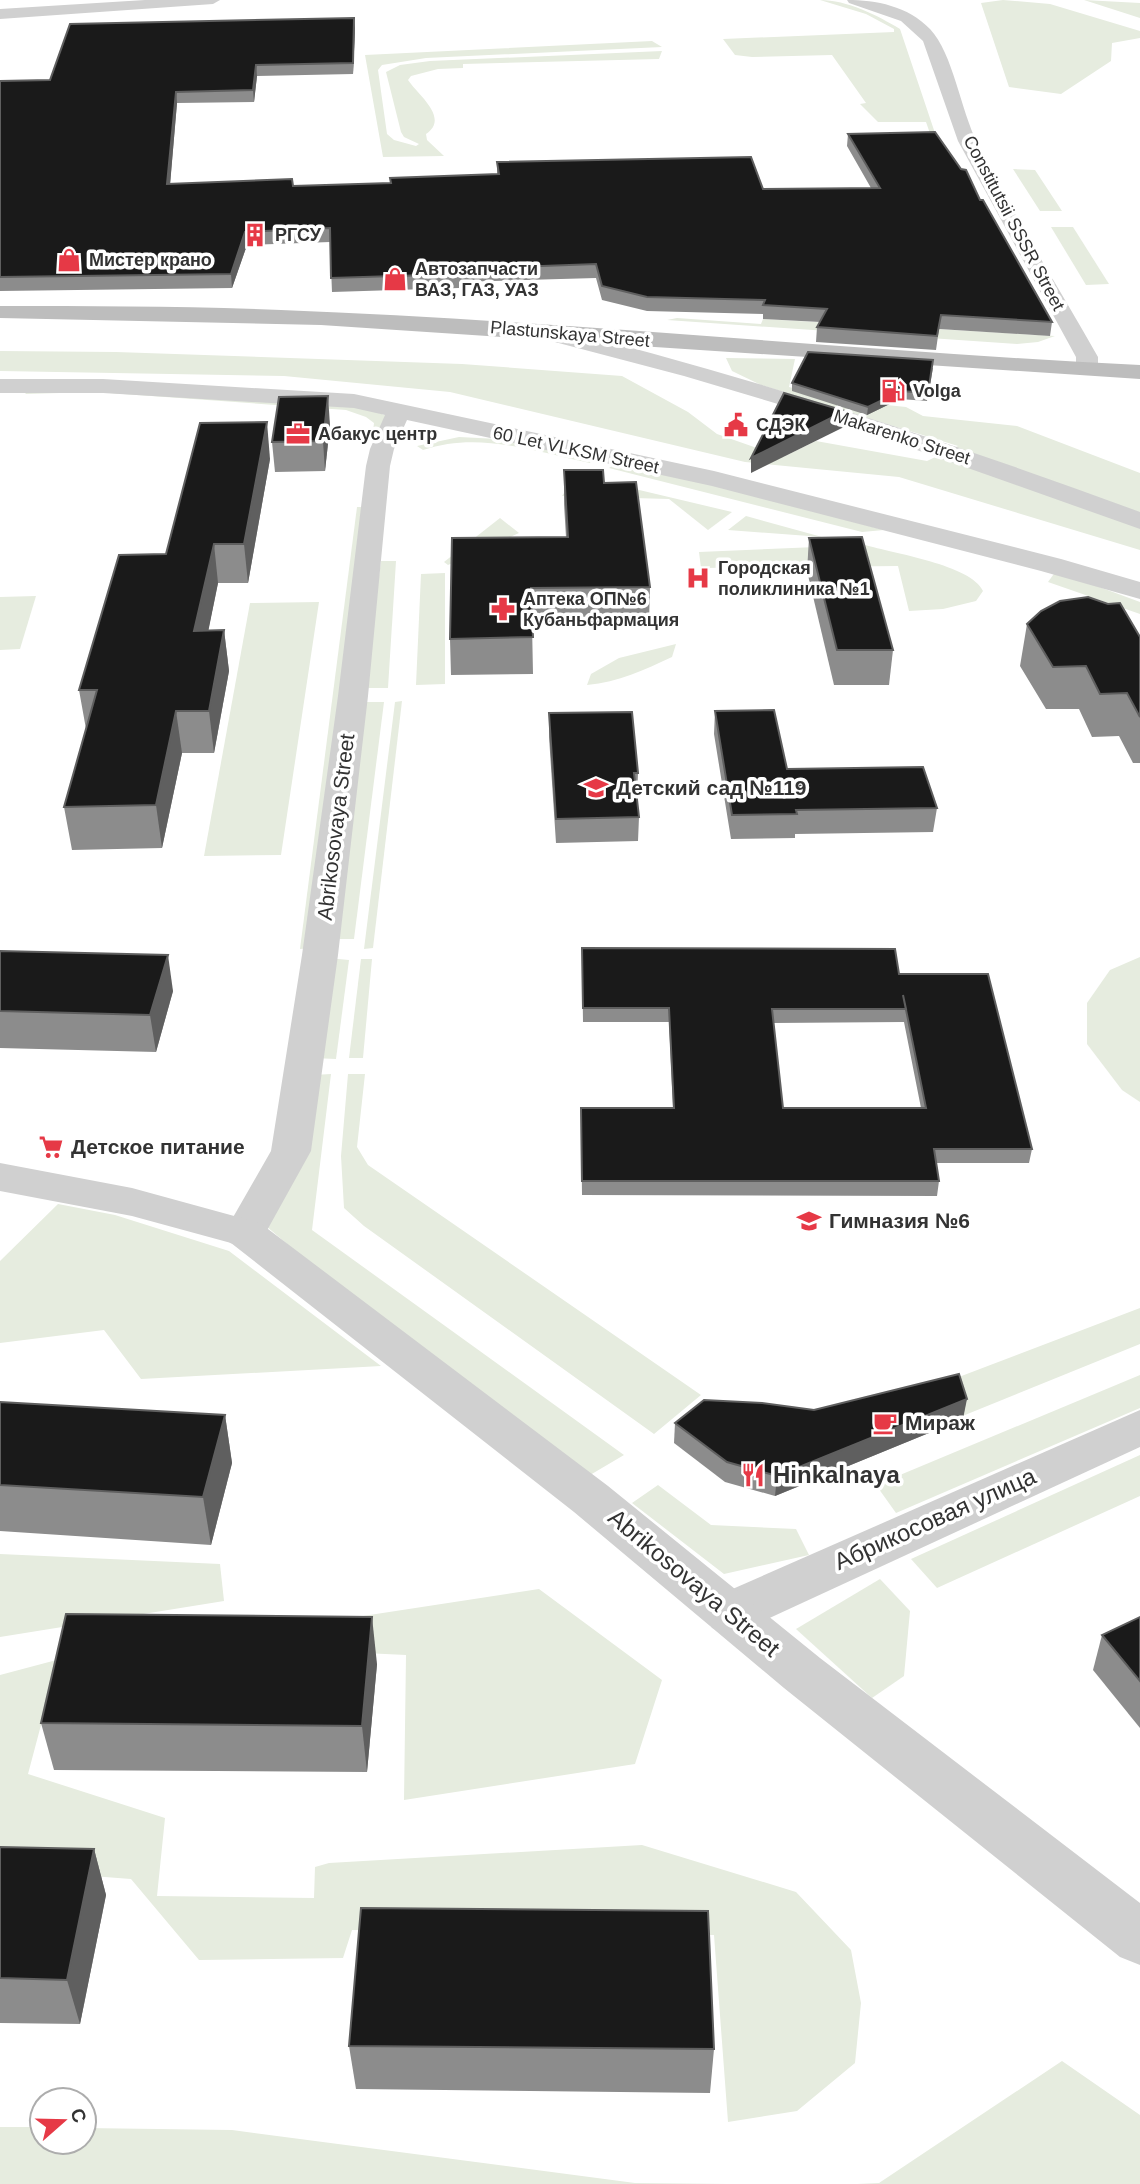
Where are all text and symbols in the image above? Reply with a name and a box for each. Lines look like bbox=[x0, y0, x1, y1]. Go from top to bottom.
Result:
street label: Constitutsii SSSR Street bbox=[959, 132, 1069, 314]
building icon: РГСУ bbox=[241, 221, 269, 249]
place label: РГСУ bbox=[275, 225, 322, 245]
shop icon: Мистер крано bbox=[55, 246, 83, 274]
place label: Мистер крано bbox=[89, 250, 212, 270]
place label: Автозапчасти ВАЗ, ГАЗ, УАЗ bbox=[415, 259, 539, 300]
shop icon: Автозапчасти ВАЗ, ГАЗ, УАЗ bbox=[381, 265, 409, 293]
street label: Plastunskaya Street bbox=[489, 317, 651, 351]
fuel station icon: Volga bbox=[879, 377, 907, 405]
place label: Volga bbox=[913, 381, 962, 401]
street label: Makarenko Street bbox=[831, 406, 973, 468]
public building icon: СДЭК bbox=[722, 411, 750, 439]
place label: СДЭК bbox=[756, 415, 806, 435]
office icon: Абакус центр bbox=[284, 420, 312, 448]
street label: 60 Let VLKSM Street bbox=[491, 423, 661, 477]
place label: Абакус центр bbox=[318, 424, 437, 444]
place label: Городская поликлиника №1 bbox=[718, 558, 870, 599]
hospital icon: Городская поликлиника №1 bbox=[684, 564, 712, 592]
place label: Аптека ОП№6 Кубаньфармация bbox=[523, 589, 679, 630]
pharmacy icon: Аптека ОП№6 Кубаньфармация bbox=[489, 595, 517, 623]
street label: Abrikosovaya Street bbox=[313, 732, 358, 922]
school or university icon: Детский сад №119 bbox=[582, 774, 610, 802]
place label: Детский сад №119 bbox=[616, 776, 807, 799]
supermarket icon: Детское питание bbox=[37, 1133, 65, 1161]
place label: Детское питание bbox=[71, 1135, 245, 1158]
school or university icon: Гимназия №6 bbox=[795, 1207, 823, 1235]
place label: Гимназия №6 bbox=[829, 1209, 970, 1232]
cafe icon: Мираж bbox=[871, 1409, 899, 1437]
place label: Мираж bbox=[905, 1411, 976, 1434]
restaurant icon: Hinkalnaya bbox=[739, 1461, 767, 1489]
place label: Hinkalnaya bbox=[773, 1461, 900, 1488]
street label: Абрикосовая улица bbox=[830, 1462, 1040, 1575]
street label: Abrikosovaya Street bbox=[603, 1503, 786, 1662]
north arrow bbox=[28, 2086, 98, 2156]
text: С bbox=[66, 2105, 91, 2126]

